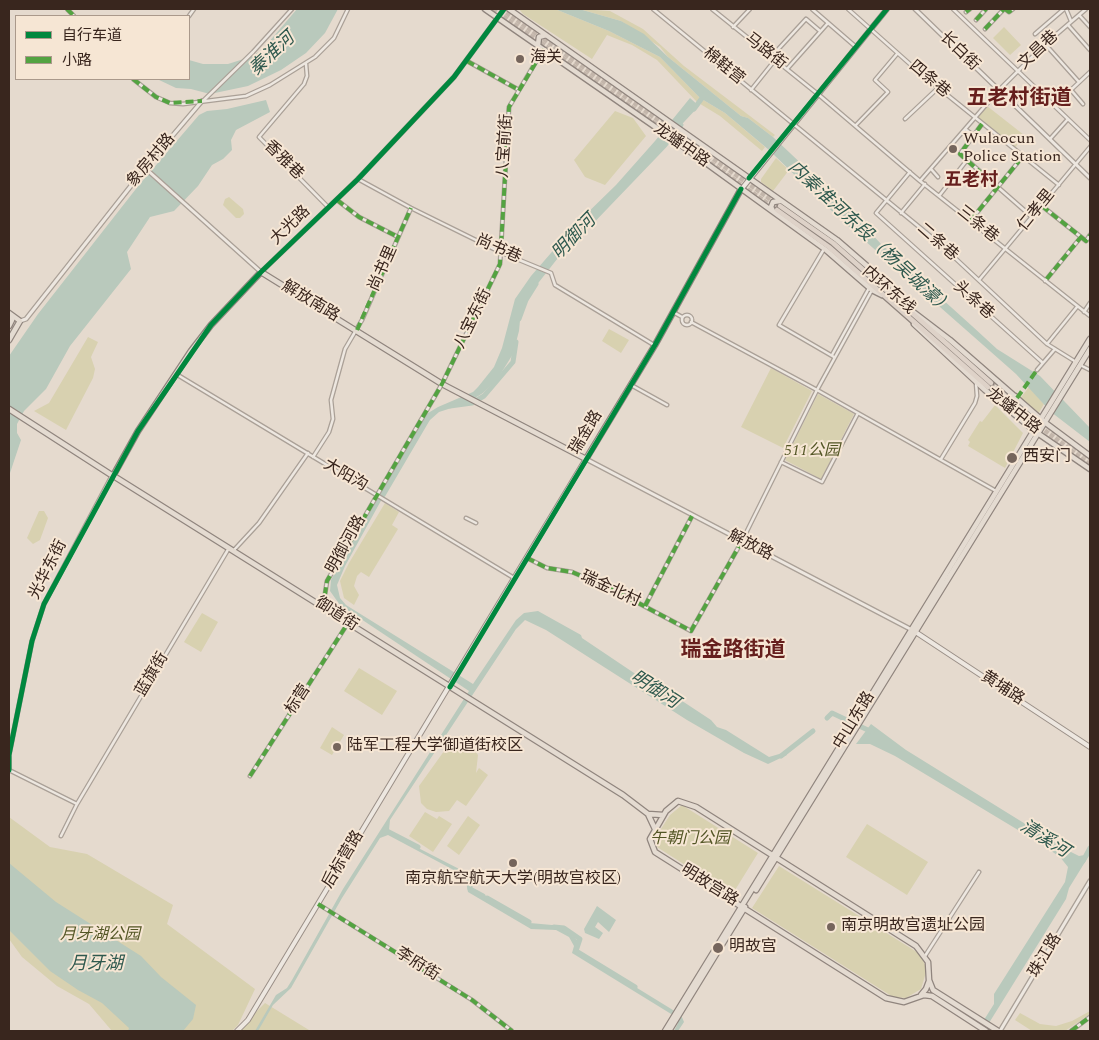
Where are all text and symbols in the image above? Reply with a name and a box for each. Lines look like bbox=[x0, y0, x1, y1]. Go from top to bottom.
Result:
legend bbox=[15, 15, 190, 80]
text: 自行车道 bbox=[62, 24, 122, 47]
street label: 长白街 bbox=[935, 28, 983, 76]
street label: 文昌巷 bbox=[1015, 28, 1063, 74]
water label: 秦淮河 bbox=[246, 29, 300, 81]
street label: 马路街 bbox=[740, 30, 790, 74]
street label: 棉鞋营 bbox=[698, 44, 748, 90]
text: 小路 bbox=[62, 49, 92, 72]
place label: 海关 bbox=[530, 49, 562, 69]
marker: 海关 bbox=[514, 53, 526, 65]
street label: 四条巷 bbox=[904, 57, 954, 103]
district label: 五老村街道 bbox=[967, 87, 1071, 113]
street label: 八宝前街 bbox=[494, 113, 518, 179]
street label: 龙蟠中路 bbox=[649, 120, 713, 172]
street label: 象房村路 bbox=[124, 130, 180, 192]
place label: Wulaocun Police Station bbox=[963, 130, 1061, 168]
street label: 香雅巷 bbox=[259, 137, 307, 185]
marker: Wulaocun Police Station bbox=[947, 143, 959, 155]
water label: 内秦淮河东段（杨吴城濠） bbox=[783, 157, 955, 321]
district label: 五老村 bbox=[944, 170, 998, 192]
street label: 仁孝里 bbox=[1014, 186, 1060, 236]
street label: 大光路 bbox=[267, 202, 315, 250]
street label: 三条巷 bbox=[952, 202, 1002, 248]
water label: 明御河 bbox=[548, 211, 602, 265]
street label: 二条巷 bbox=[913, 220, 961, 266]
street label: 尚书巷 bbox=[472, 231, 524, 269]
street label: 尚书里 bbox=[365, 243, 403, 295]
street label: 内环东线 bbox=[858, 263, 918, 319]
street label: 解放南路 bbox=[278, 277, 342, 327]
street label: 头条巷 bbox=[949, 278, 997, 324]
street label: 八宝东街 bbox=[451, 286, 497, 352]
street label: 龙蟠中路 bbox=[982, 385, 1044, 439]
street label: 瑞金路 bbox=[566, 407, 608, 459]
park label: 511公园 bbox=[784, 442, 840, 462]
place label: 西安门 bbox=[1023, 448, 1071, 468]
marker: 西安门 bbox=[1005, 451, 1019, 465]
street label: 大阳沟 bbox=[319, 456, 371, 496]
street label: 明御河路 bbox=[323, 512, 371, 578]
street label: 解放路 bbox=[724, 527, 776, 565]
street label: 光华东街 bbox=[26, 537, 72, 603]
street label: 瑞金北村 bbox=[577, 568, 643, 612]
street label: 御道街 bbox=[311, 594, 361, 636]
district label: 瑞金路街道 bbox=[681, 639, 785, 665]
street label: 蓝旗街 bbox=[132, 649, 174, 701]
water label: 明御河 bbox=[625, 667, 683, 715]
street label: 黄埔路 bbox=[977, 668, 1027, 710]
street label: 标营 bbox=[282, 681, 316, 719]
street label: 中山东路 bbox=[830, 689, 880, 753]
place label: 陆军工程大学御道街校区 bbox=[347, 737, 523, 757]
marker: 陆军工程大学御道街校区 bbox=[331, 741, 343, 753]
water label: 清溪河 bbox=[1015, 817, 1073, 863]
street label: 后标营路 bbox=[319, 828, 369, 892]
park label: 午朝门公园 bbox=[650, 830, 730, 850]
marker: 南京航空航天大学(明故宫校区) bbox=[507, 857, 519, 869]
street label: 明故宫路 bbox=[677, 861, 741, 911]
place label: 南京航空航天大学(明故宫校区) bbox=[405, 870, 621, 890]
place label: 南京明故宫遗址公园 bbox=[841, 917, 985, 937]
marker: 南京明故宫遗址公园 bbox=[825, 921, 837, 933]
park label: 月牙湖公园 bbox=[60, 926, 140, 946]
street label: 珠江路 bbox=[1025, 930, 1067, 982]
place label: 明故宫 bbox=[729, 938, 777, 958]
marker: 明故宫 bbox=[711, 941, 725, 955]
street label: 李府街 bbox=[392, 944, 442, 986]
water label: 月牙湖 bbox=[69, 954, 123, 976]

